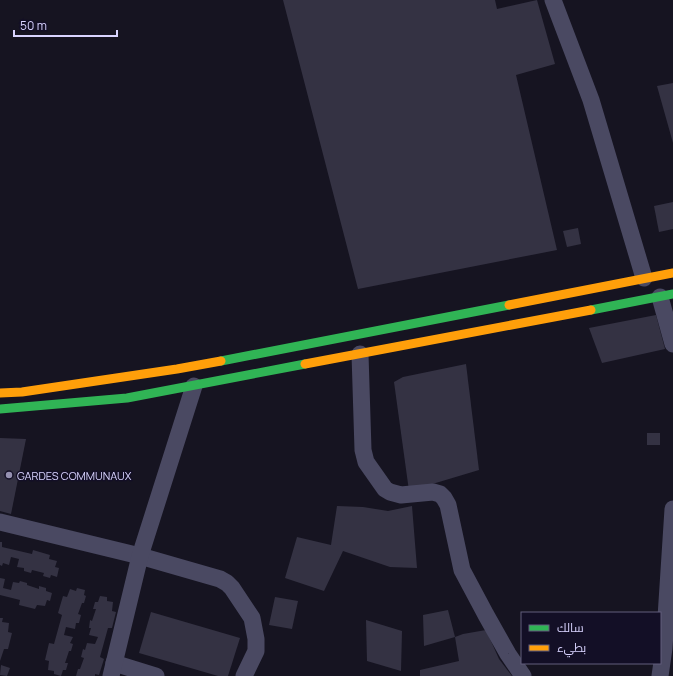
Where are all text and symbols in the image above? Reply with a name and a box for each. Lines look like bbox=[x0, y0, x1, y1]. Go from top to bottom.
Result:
scale bar bbox=[14, 12, 117, 38]
text: 50 m bbox=[20, 17, 47, 34]
place label: GARDES COMMUNAUX bbox=[17, 468, 132, 483]
marker: GARDES COMMUNAUX bbox=[4, 470, 14, 480]
legend bbox=[521, 612, 661, 664]
text: سالك bbox=[557, 619, 584, 636]
text: بطيء bbox=[557, 639, 586, 658]

